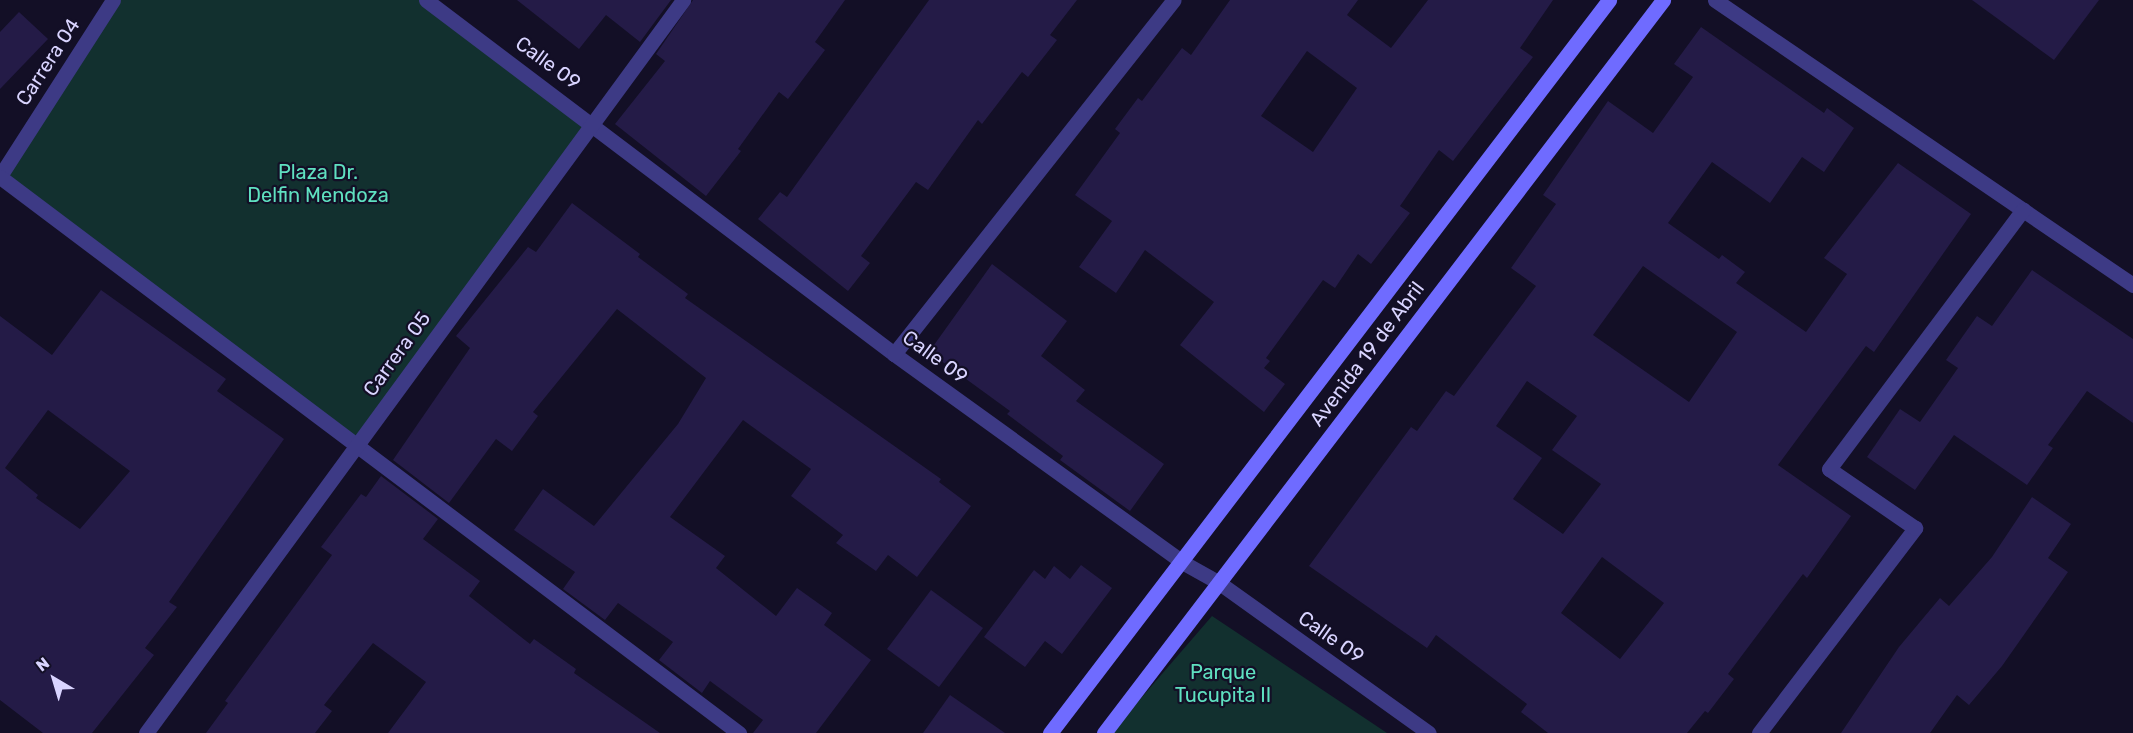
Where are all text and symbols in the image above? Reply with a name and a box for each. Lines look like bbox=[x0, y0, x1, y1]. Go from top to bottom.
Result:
street label: Carrera 04 bbox=[11, 14, 85, 110]
street label: Calle 09 bbox=[511, 31, 585, 95]
park label: Plaza Dr. Delfin Mendoza bbox=[247, 161, 389, 208]
street label: Avenida 19 de Abril bbox=[1305, 277, 1429, 431]
street label: Carrera 05 bbox=[358, 307, 436, 401]
street label: Calle 09 bbox=[898, 325, 972, 389]
street label: Calle 09 bbox=[1294, 606, 1368, 668]
north arrow bbox=[24, 649, 84, 709]
text: N bbox=[32, 653, 53, 675]
park label: Parque Tucupita II bbox=[1175, 660, 1271, 707]

